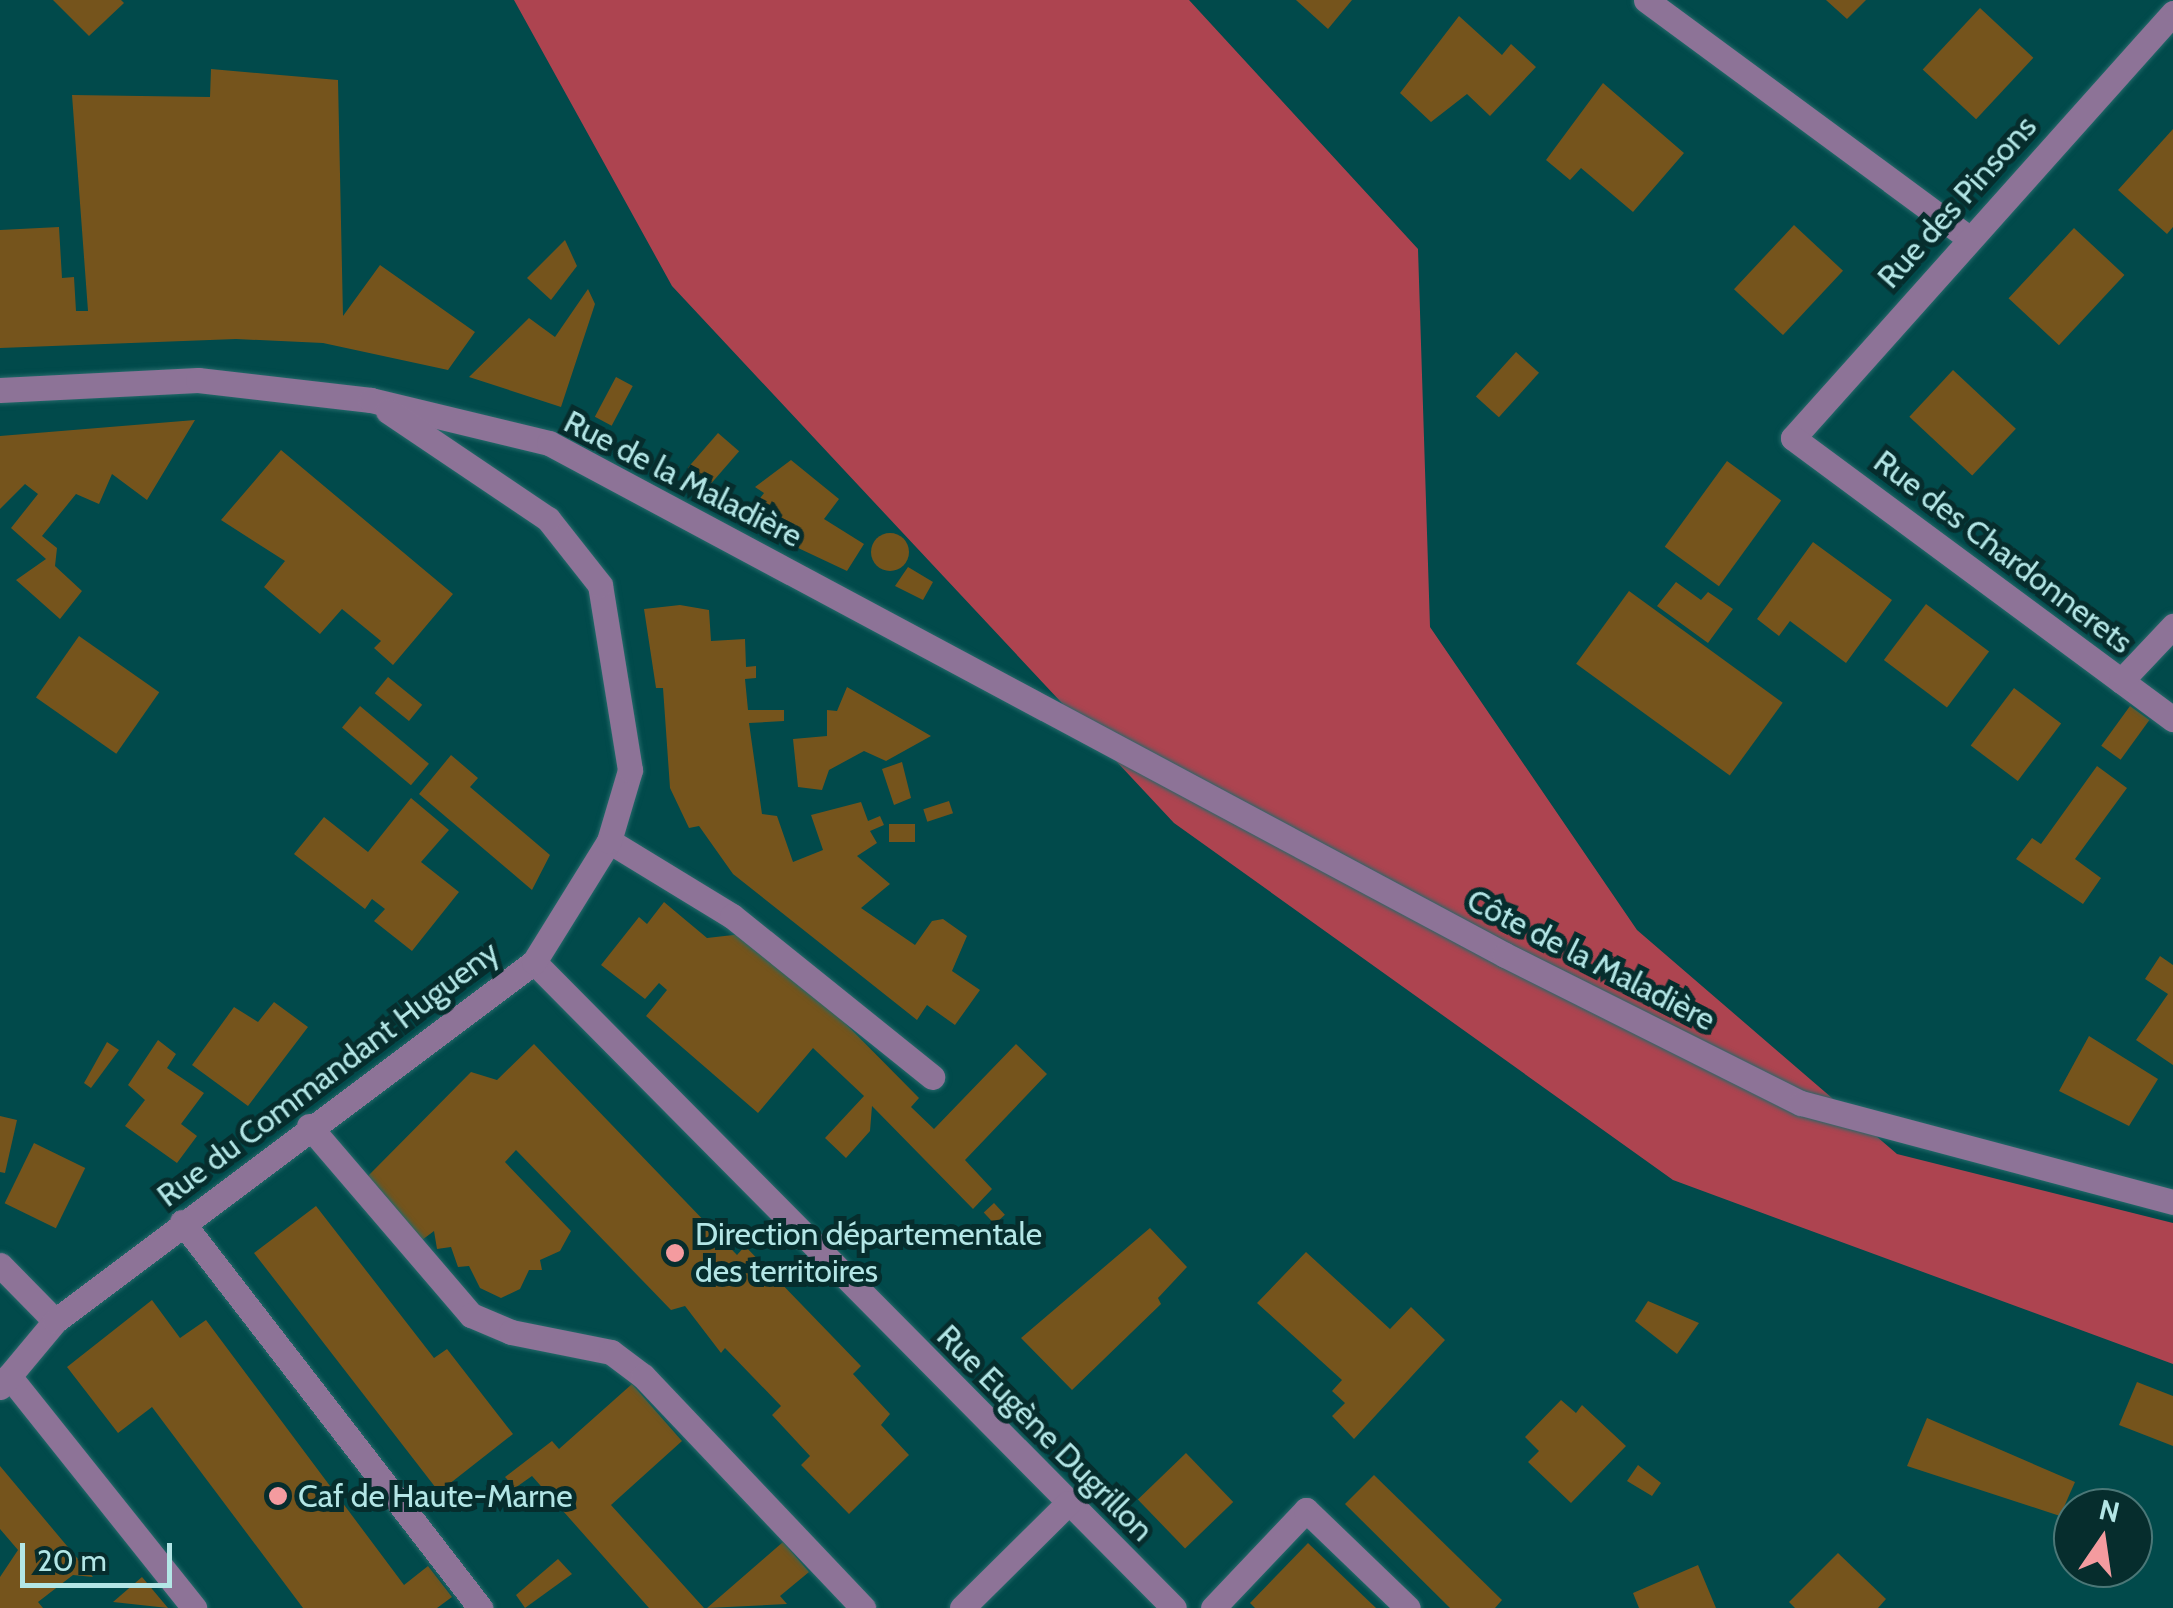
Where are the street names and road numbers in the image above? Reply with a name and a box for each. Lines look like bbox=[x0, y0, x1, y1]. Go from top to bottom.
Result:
street label: Rue des Pinsons bbox=[1870, 108, 2044, 296]
street label: Rue de la Maladière bbox=[558, 402, 808, 556]
street label: Rue des Chardonnerets bbox=[1866, 442, 2140, 662]
street label: Côte de la Maladière bbox=[1460, 881, 1722, 1039]
street label: Rue du Commandant Hugueny bbox=[150, 933, 506, 1215]
street label: Rue Eugène Dugrillon bbox=[929, 1317, 1161, 1549]

